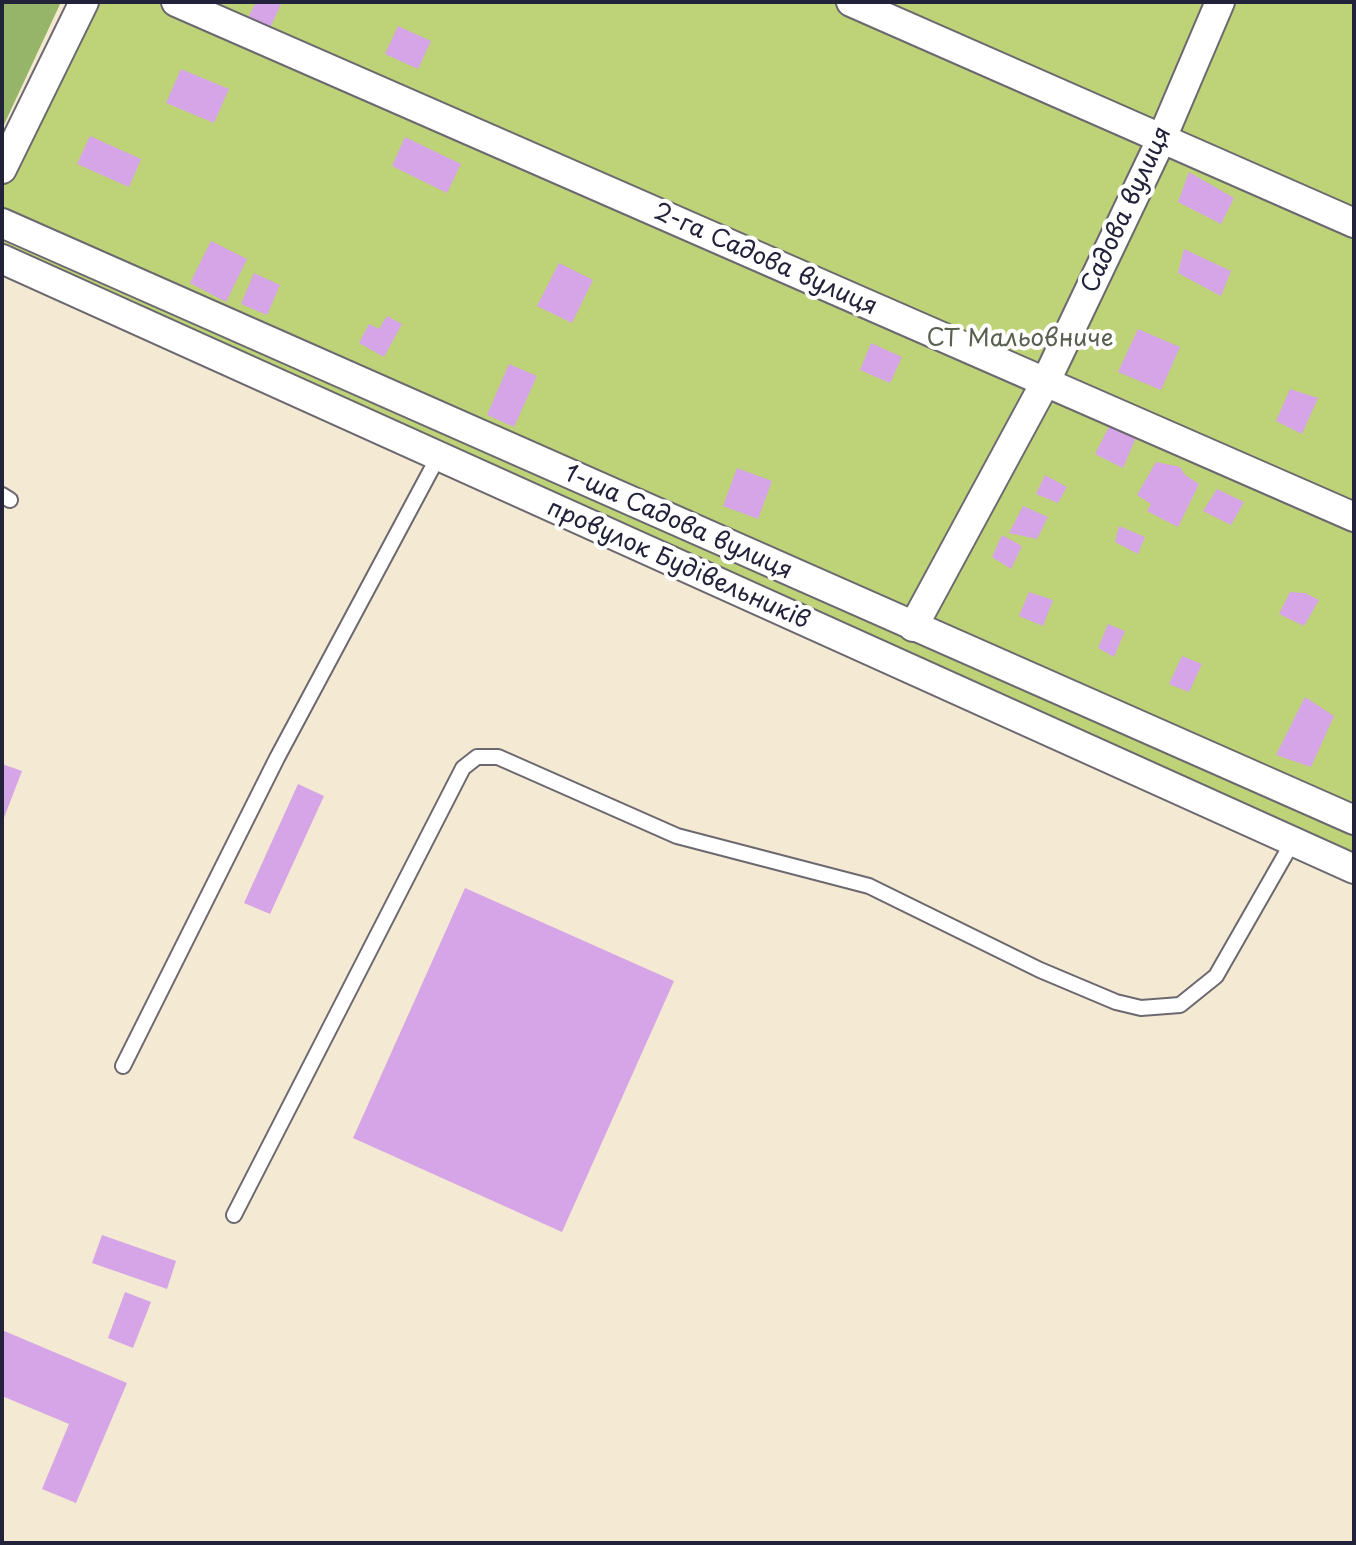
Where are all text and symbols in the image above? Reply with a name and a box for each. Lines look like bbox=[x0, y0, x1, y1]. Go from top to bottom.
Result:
street label: Садова вулиця bbox=[1076, 122, 1178, 298]
street label: 2-га Садова вулиця bbox=[649, 198, 881, 322]
park label: СТ Мальовниче bbox=[926, 325, 1114, 353]
street label: 1-ша Садова вулиця bbox=[559, 460, 797, 586]
street label: провулок Будівельників bbox=[542, 494, 814, 636]

